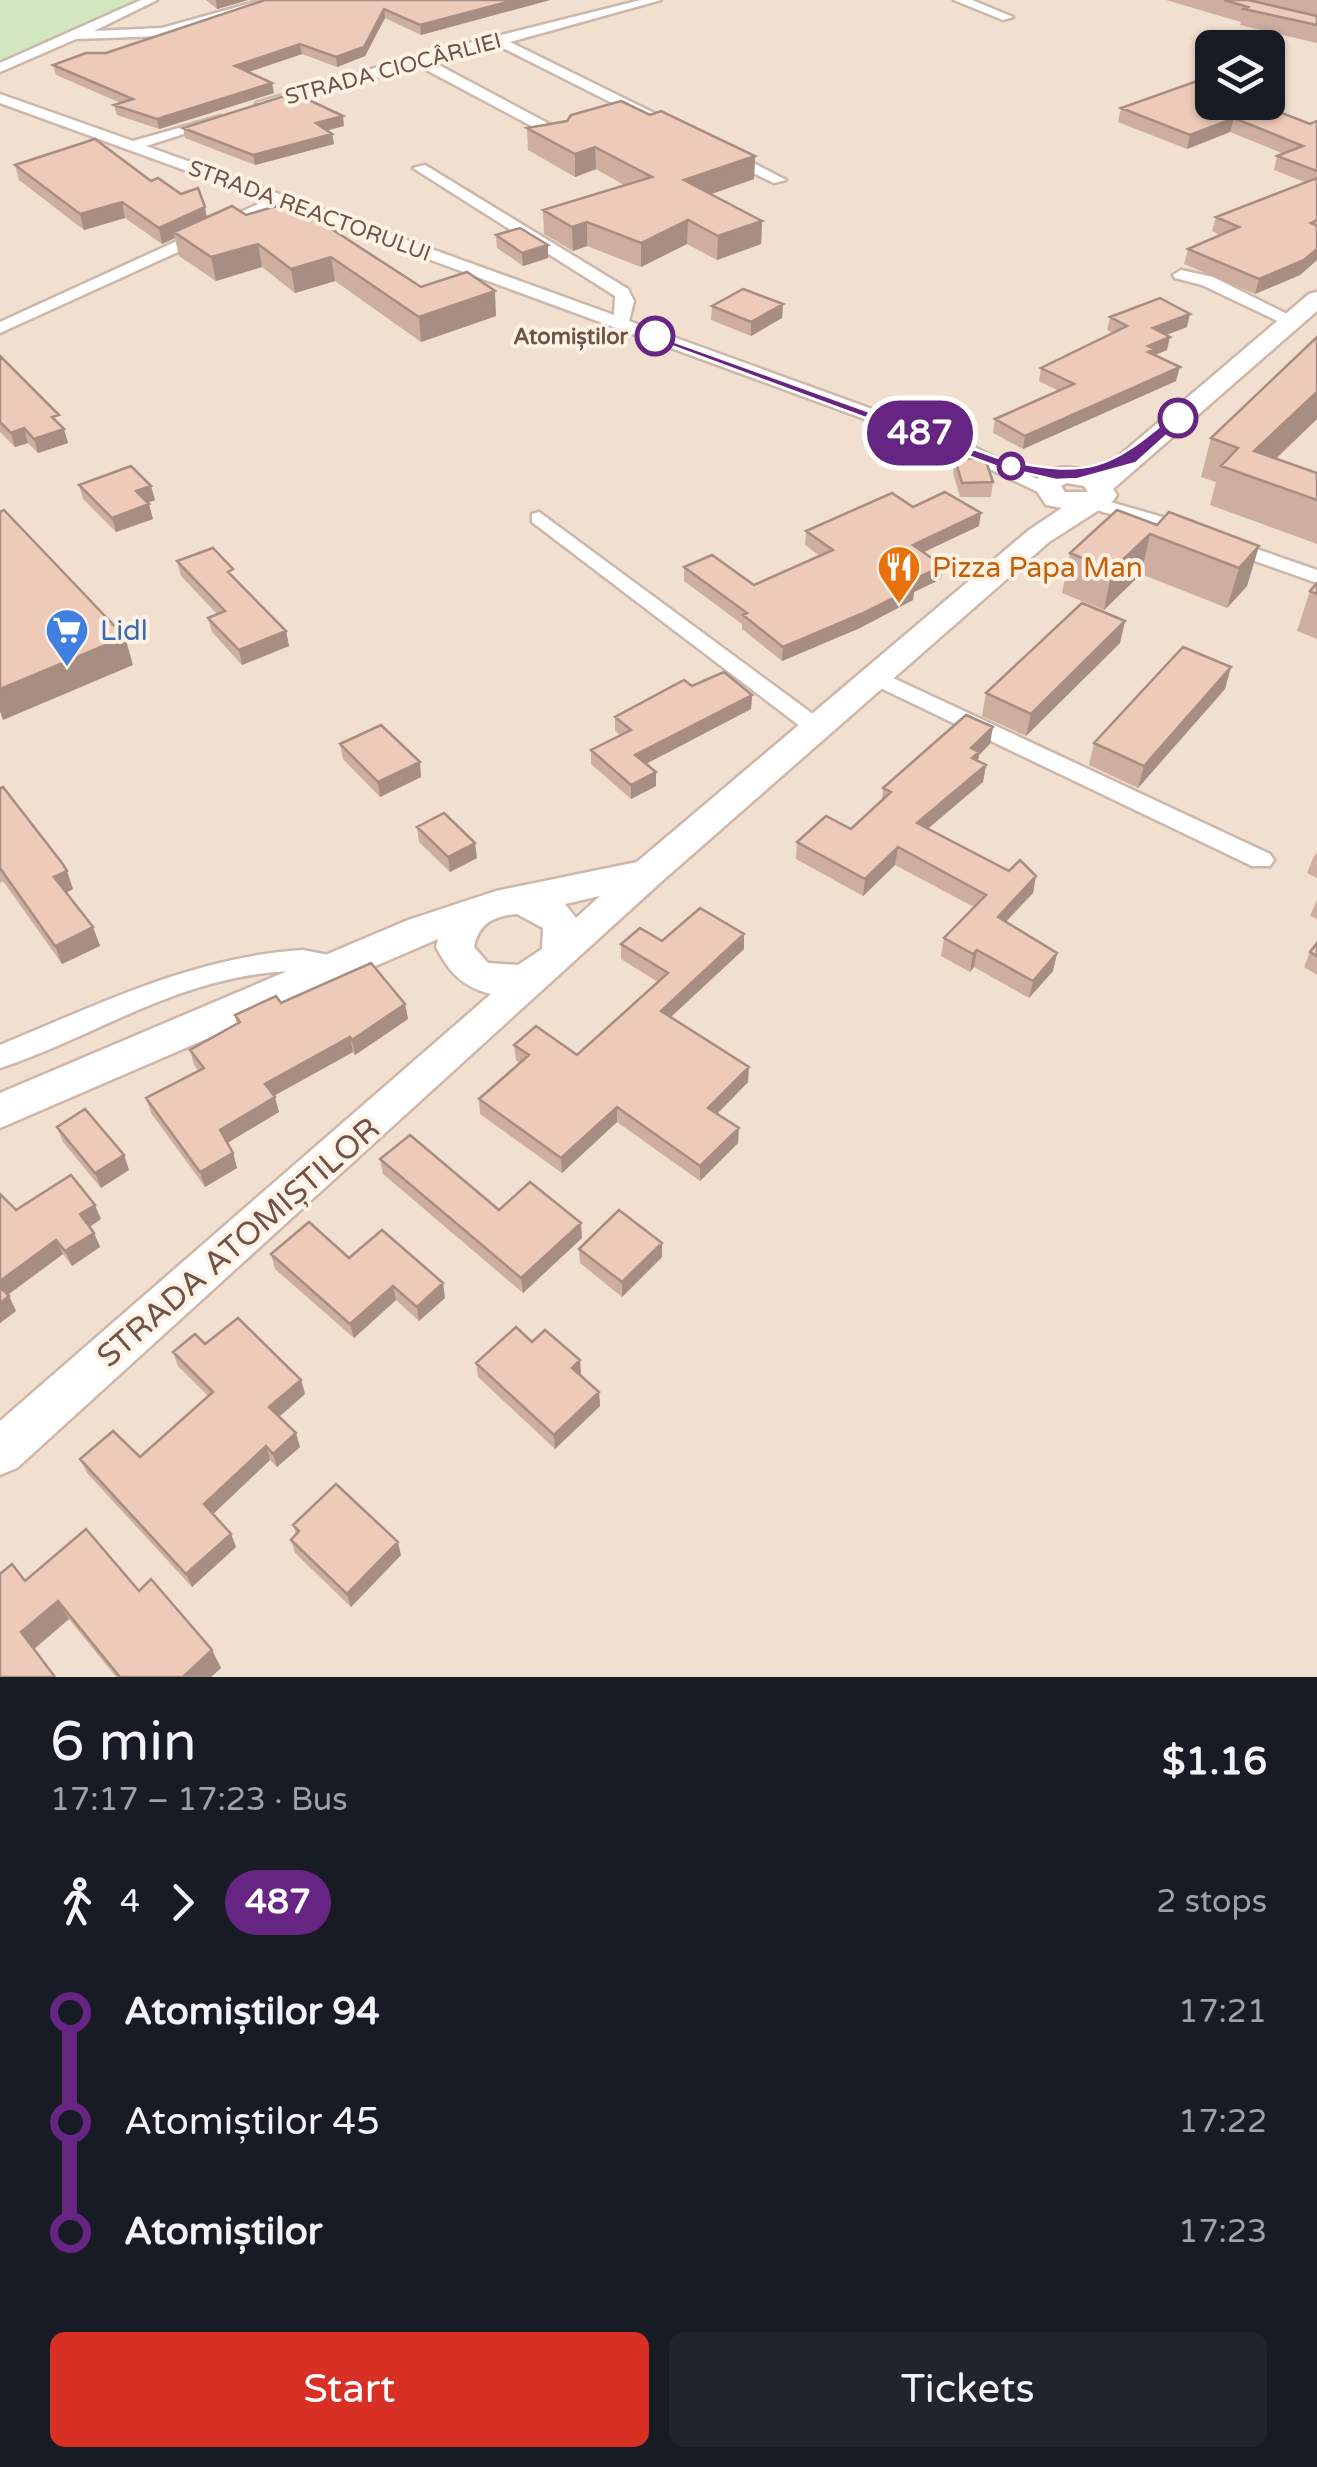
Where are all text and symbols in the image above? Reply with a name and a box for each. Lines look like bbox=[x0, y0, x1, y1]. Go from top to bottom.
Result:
street label: STRADA CIOCÂRLIEI bbox=[282, 27, 504, 110]
map controls bbox=[1195, 30, 1285, 120]
button: layers bbox=[1195, 30, 1285, 120]
street label: STRADA REACTORULUI bbox=[185, 155, 434, 267]
marker: Atomiștilor bbox=[636, 317, 674, 355]
place label: Atomiștilor bbox=[513, 324, 629, 351]
unlabelled marker bbox=[1159, 399, 1197, 437]
line badge: 487 bbox=[862, 400, 978, 466]
text: 487 bbox=[887, 412, 953, 454]
unlabelled marker bbox=[998, 453, 1024, 479]
restaurant icon: Pizza Papa Man bbox=[876, 544, 922, 605]
place label: Pizza Papa Man bbox=[932, 551, 1143, 585]
supermarket icon: Lidl bbox=[44, 607, 90, 668]
place label: Lidl bbox=[100, 614, 148, 648]
street label: STRADA ATOMIȘTILOR bbox=[90, 1110, 387, 1376]
text: 6 min bbox=[50, 1710, 197, 1776]
text: $1.16 bbox=[1162, 1739, 1267, 1785]
text: 17:17 – 17:23 · Bus bbox=[50, 1781, 348, 1819]
icon: walk bbox=[50, 1875, 105, 1930]
icon: forward bbox=[155, 1875, 210, 1930]
text: 487 bbox=[245, 1881, 311, 1923]
text: 4 bbox=[120, 1883, 140, 1921]
text: 2 stops bbox=[1156, 1883, 1267, 1921]
text: Atomiștilor 94 bbox=[124, 1989, 380, 2035]
text: 17:21 bbox=[1178, 1993, 1267, 2031]
text: Atomiștilor 45 bbox=[124, 2099, 380, 2145]
text: 17:22 bbox=[1178, 2103, 1267, 2141]
text: Atomiștilor bbox=[124, 2209, 322, 2255]
text: 17:23 bbox=[1178, 2213, 1267, 2251]
button: Start bbox=[50, 2332, 649, 2447]
button: Tickets bbox=[669, 2332, 1267, 2447]

